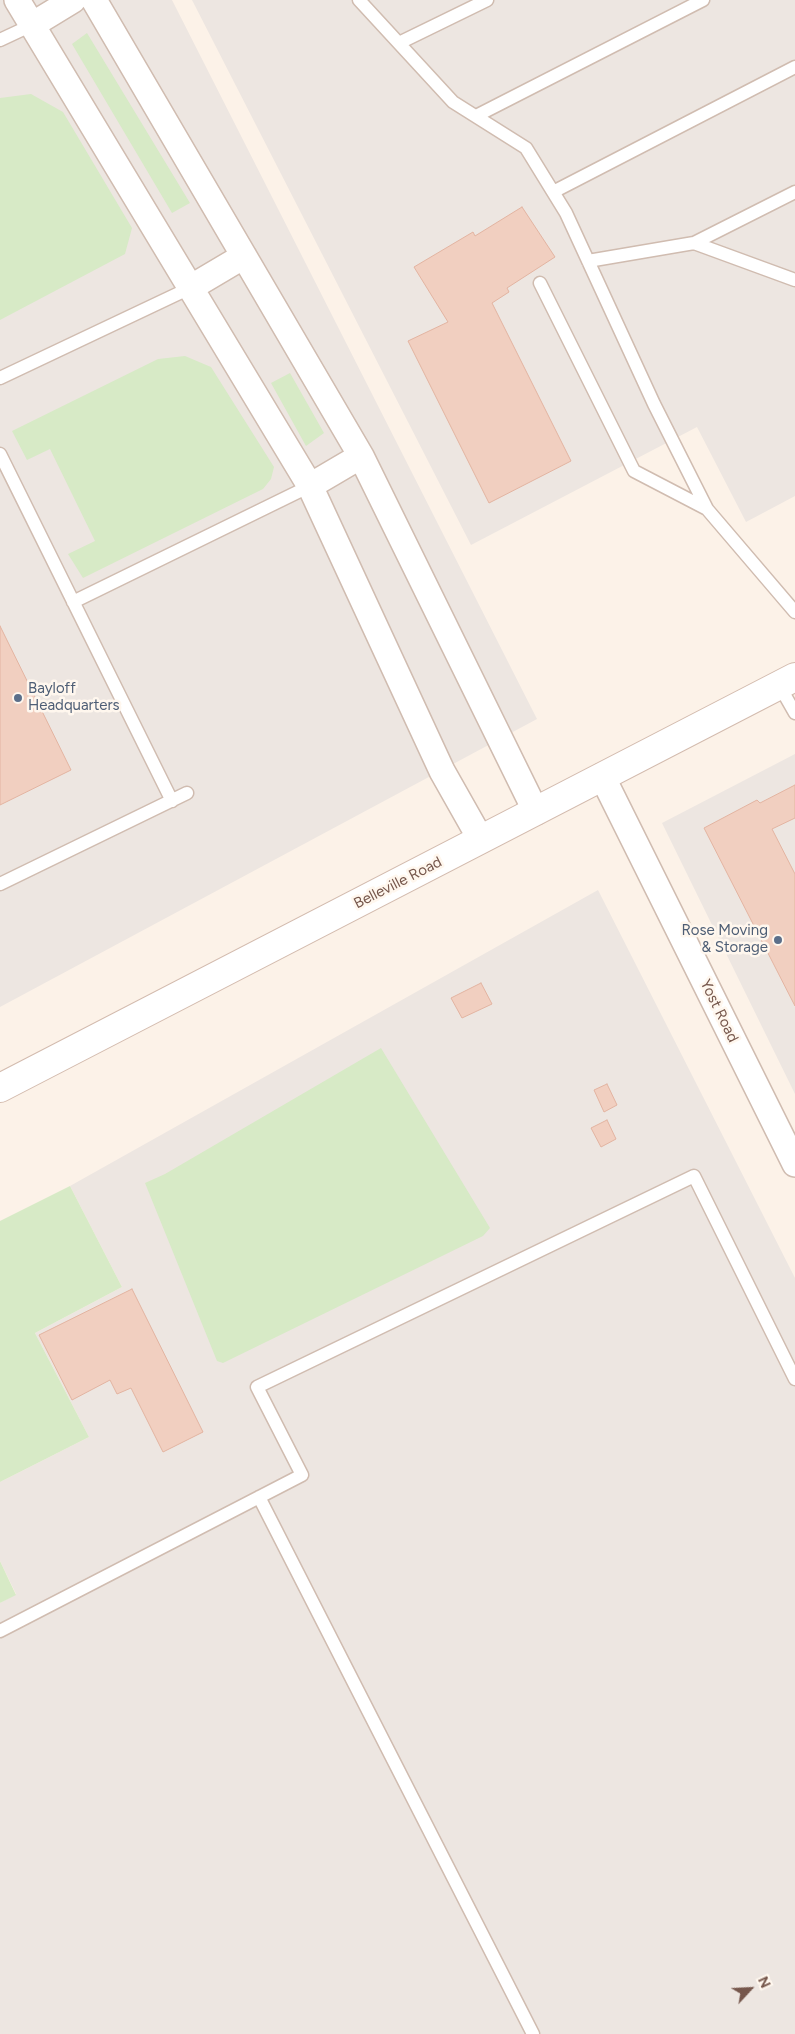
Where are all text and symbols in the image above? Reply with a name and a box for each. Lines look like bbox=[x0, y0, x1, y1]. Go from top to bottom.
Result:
place label: Bayloff Headquarters bbox=[28, 680, 120, 715]
marker: Bayloff Headquarters bbox=[12, 692, 24, 704]
street label: Belleville Road bbox=[351, 853, 445, 913]
place label: Rose Moving & Storage bbox=[681, 922, 768, 957]
marker: Rose Moving & Storage bbox=[772, 934, 784, 946]
street label: Yost Road bbox=[696, 977, 742, 1045]
north arrow bbox=[725, 1964, 775, 2014]
text: N bbox=[754, 1974, 774, 1991]

